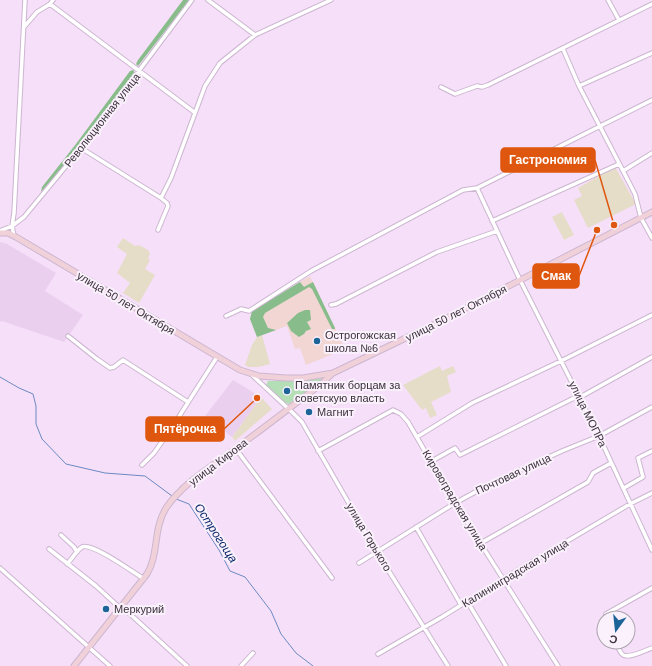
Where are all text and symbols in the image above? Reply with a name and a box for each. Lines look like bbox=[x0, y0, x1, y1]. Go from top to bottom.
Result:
street label: Революционная улица bbox=[62, 70, 143, 169]
callout: Гастрономия bbox=[501, 148, 595, 172]
text: Гастрономия bbox=[509, 153, 587, 167]
callout: Смак bbox=[533, 264, 579, 288]
street label: улица 50 лет Октября bbox=[75, 269, 177, 337]
text: Смак bbox=[541, 269, 572, 283]
street label: улица 50 лет Октября bbox=[404, 282, 508, 344]
place label: Острогожская школа №6 bbox=[325, 329, 396, 354]
marker: Острогожская школа №6 bbox=[312, 336, 322, 346]
place label: Памятник борцам за советскую власть bbox=[295, 379, 401, 404]
street label: улица МОПРа bbox=[567, 379, 610, 450]
marker: Памятник борцам за советскую власть bbox=[282, 386, 292, 396]
place label: Магнит bbox=[317, 406, 354, 418]
marker: Магнит bbox=[304, 407, 314, 417]
callout: Пятёрочка bbox=[146, 417, 224, 441]
text: Пятёрочка bbox=[154, 422, 216, 436]
street label: улица Кирова bbox=[186, 436, 250, 488]
street label: Кировоградская улица bbox=[420, 448, 490, 553]
street label: Почтовая улица bbox=[473, 451, 553, 497]
water label: Острогоща bbox=[192, 501, 241, 566]
street label: улица Горького bbox=[344, 501, 394, 573]
street label: Калининградская улица bbox=[460, 536, 571, 610]
place label: Меркурий bbox=[114, 603, 164, 615]
marker: Меркурий bbox=[101, 604, 111, 614]
north arrow bbox=[596, 610, 636, 650]
text: С bbox=[608, 633, 619, 646]

